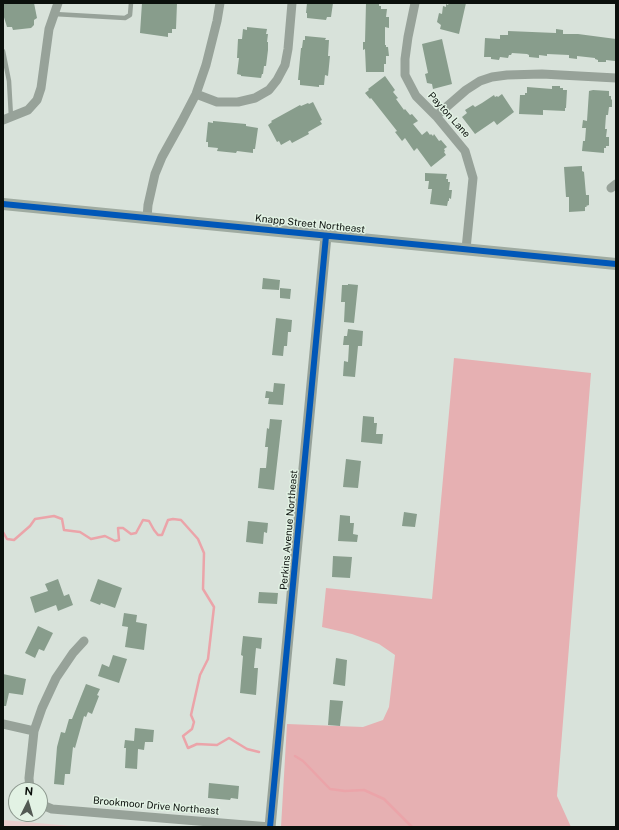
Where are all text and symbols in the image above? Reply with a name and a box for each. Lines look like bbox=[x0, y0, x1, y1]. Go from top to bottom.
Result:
street label: Payton Lane bbox=[425, 90, 473, 140]
street label: Knapp Street Northeast bbox=[254, 212, 366, 236]
street label: Perkins Avenue Northeast bbox=[278, 469, 300, 591]
north arrow bbox=[8, 782, 48, 822]
text: N bbox=[24, 785, 34, 797]
street label: Brookmoor Drive Northeast bbox=[92, 795, 220, 817]

